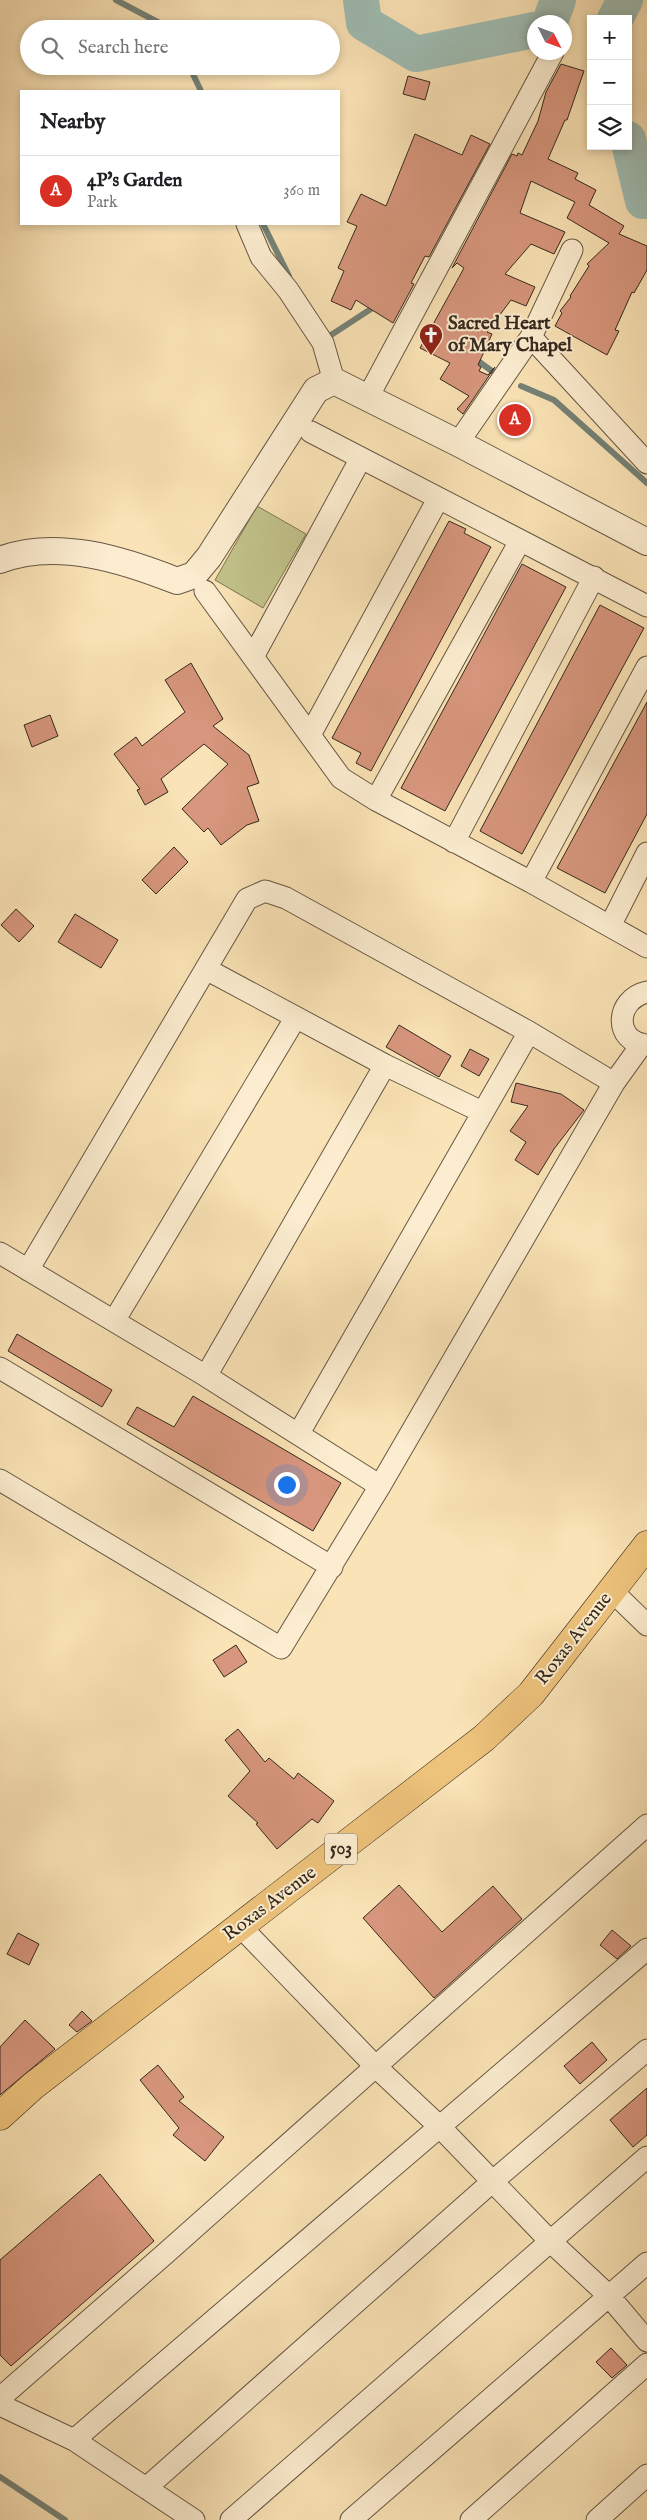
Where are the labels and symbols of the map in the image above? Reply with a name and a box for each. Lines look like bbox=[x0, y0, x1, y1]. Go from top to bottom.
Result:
north arrow bbox=[527, 15, 572, 60]
place label: Sacred Heart of Mary Chapel bbox=[448, 312, 573, 358]
church icon: Sacred Heart of Mary Chapel bbox=[418, 322, 444, 356]
pin: A bbox=[499, 401, 531, 439]
your location bbox=[274, 1472, 300, 1498]
street label: Roxas Avenue bbox=[530, 1588, 618, 1690]
road number: 503 bbox=[325, 1834, 357, 1865]
street label: Roxas Avenue bbox=[219, 1861, 322, 1947]

